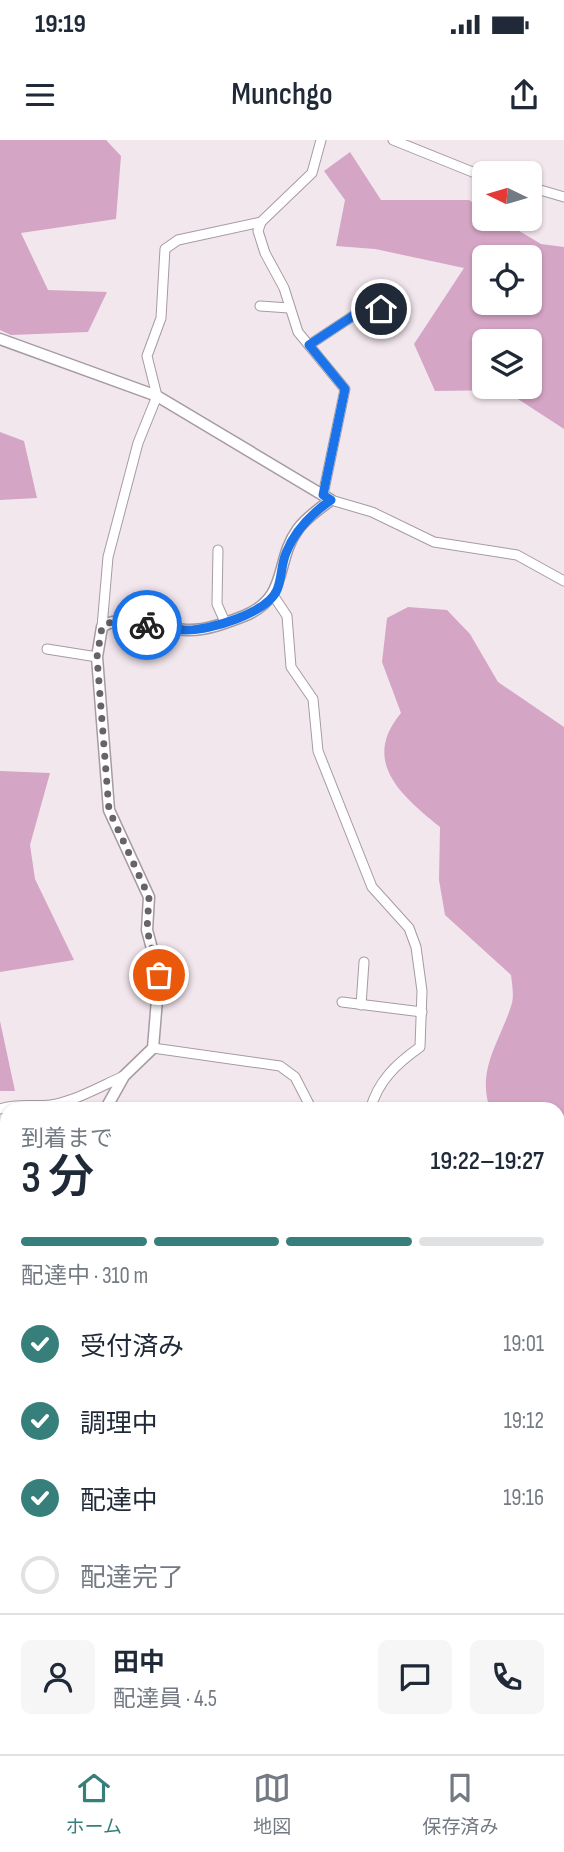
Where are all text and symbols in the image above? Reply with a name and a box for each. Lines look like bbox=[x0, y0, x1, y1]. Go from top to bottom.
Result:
text: 19:19 bbox=[35, 9, 86, 40]
text: Munchgo bbox=[231, 75, 333, 114]
icon: menu bbox=[21, 76, 59, 114]
icon: share bbox=[505, 76, 543, 114]
north arrow bbox=[472, 161, 542, 231]
map controls bbox=[472, 161, 542, 399]
button: locate bbox=[472, 245, 542, 315]
pin bbox=[351, 279, 411, 339]
icon: home bbox=[362, 290, 400, 328]
button: layers bbox=[472, 329, 542, 399]
courier bbox=[112, 590, 182, 660]
icon: bike bbox=[128, 606, 166, 644]
pin bbox=[129, 945, 189, 1005]
icon: bag bbox=[140, 956, 178, 994]
text: 到着まで bbox=[21, 1125, 113, 1153]
text: 19:22–19:27 bbox=[431, 1146, 544, 1177]
text: 3 分 bbox=[21, 1151, 94, 1206]
text: 配達中 · 310 m bbox=[21, 1262, 148, 1290]
icon: check bbox=[21, 1325, 59, 1363]
text: 19:01 bbox=[503, 1330, 544, 1358]
text: 受付済み bbox=[80, 1332, 184, 1363]
icon: check bbox=[21, 1402, 59, 1440]
text: 19:12 bbox=[504, 1407, 544, 1435]
text: 調理中 bbox=[80, 1409, 158, 1440]
icon: check bbox=[21, 1479, 59, 1517]
text: 19:16 bbox=[503, 1484, 544, 1512]
text: 配達中 bbox=[80, 1486, 158, 1517]
text: 配達完了 bbox=[80, 1563, 184, 1594]
button: person bbox=[21, 1640, 95, 1714]
button: chat bbox=[378, 1640, 452, 1714]
button: phone bbox=[470, 1640, 544, 1714]
text: 田中 bbox=[113, 1648, 165, 1679]
text: 配達員 · 4.5 bbox=[113, 1685, 217, 1713]
tab: ホーム bbox=[66, 1769, 122, 1839]
tab: 地図 bbox=[253, 1769, 291, 1839]
tab: 保存済み bbox=[422, 1769, 498, 1839]

